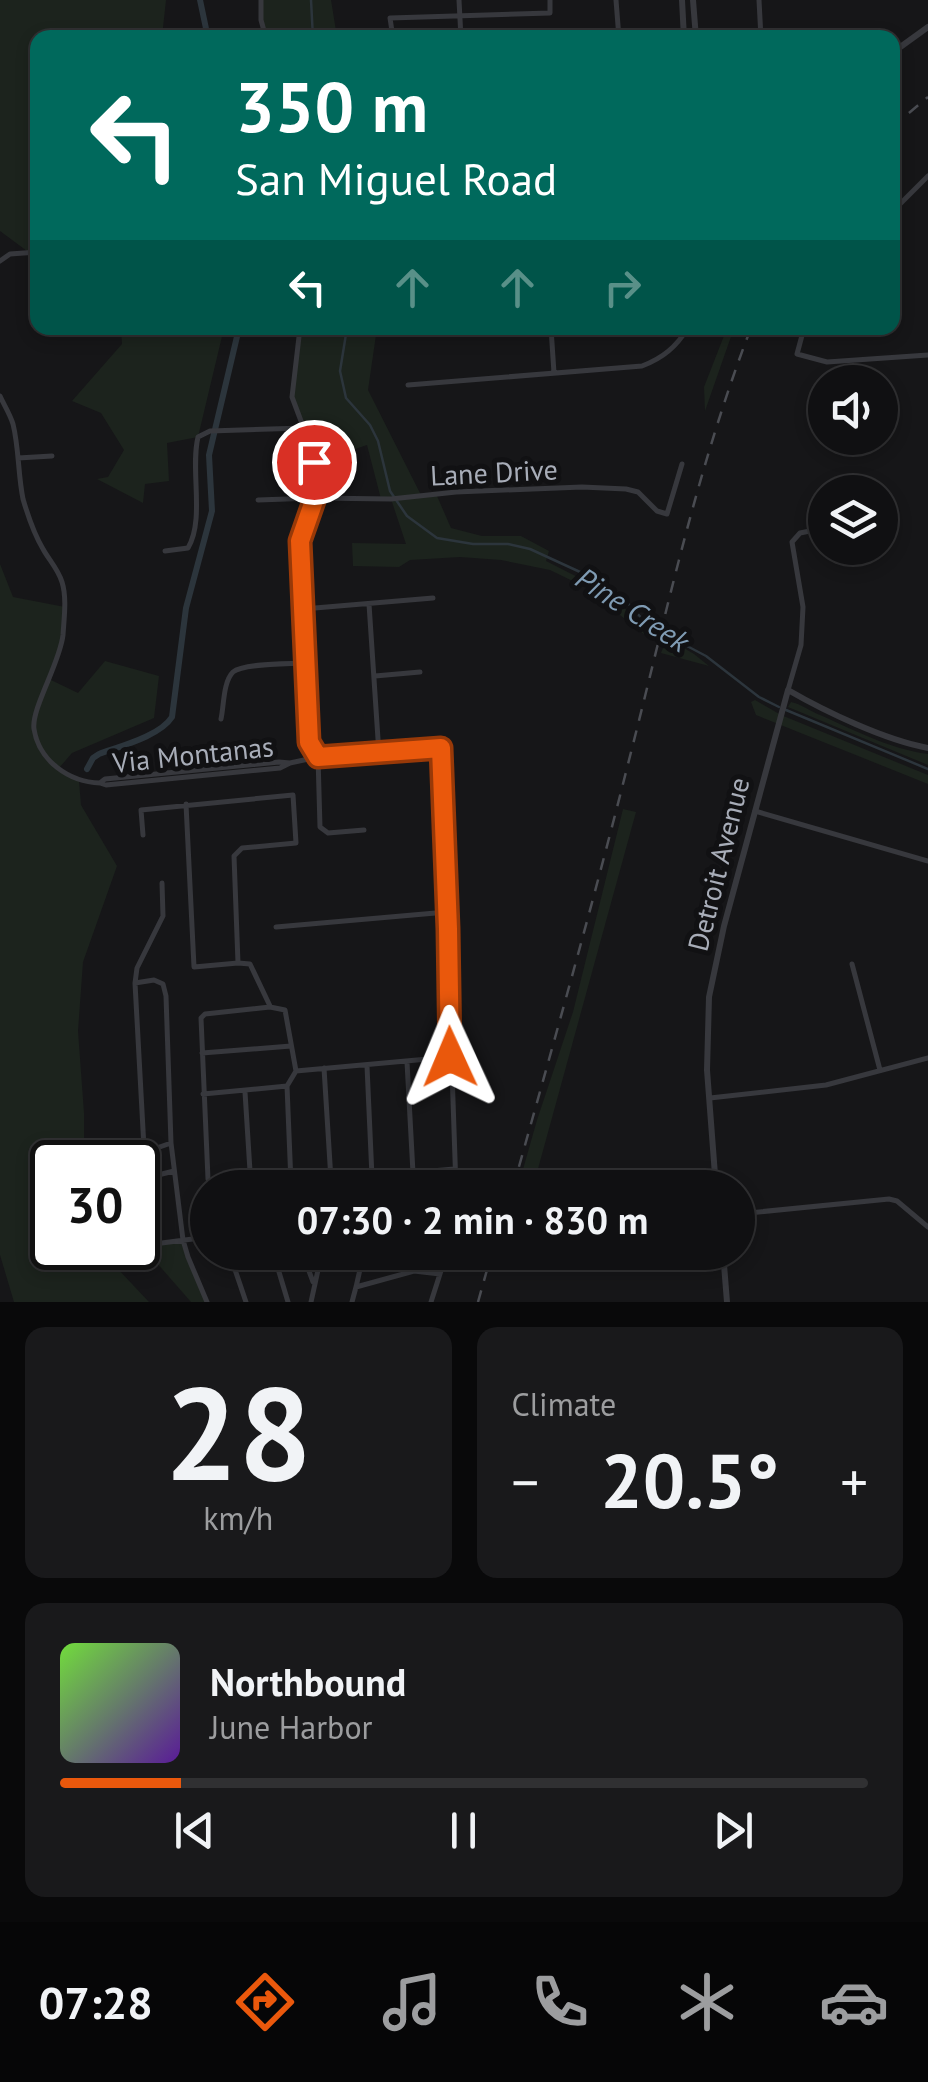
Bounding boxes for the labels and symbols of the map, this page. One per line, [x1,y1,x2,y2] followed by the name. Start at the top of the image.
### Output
[272,420,357,505] pin
[429,450,559,494] street label: Lane Drive
[569,558,698,661] water label: Pine Creek
[110,727,275,781] street label: Via Montanas
[679,773,757,955] street label: Detroit Avenue
[398,1005,502,1109] position arrow
[30,1140,160,1270] speed limit sign: 30

